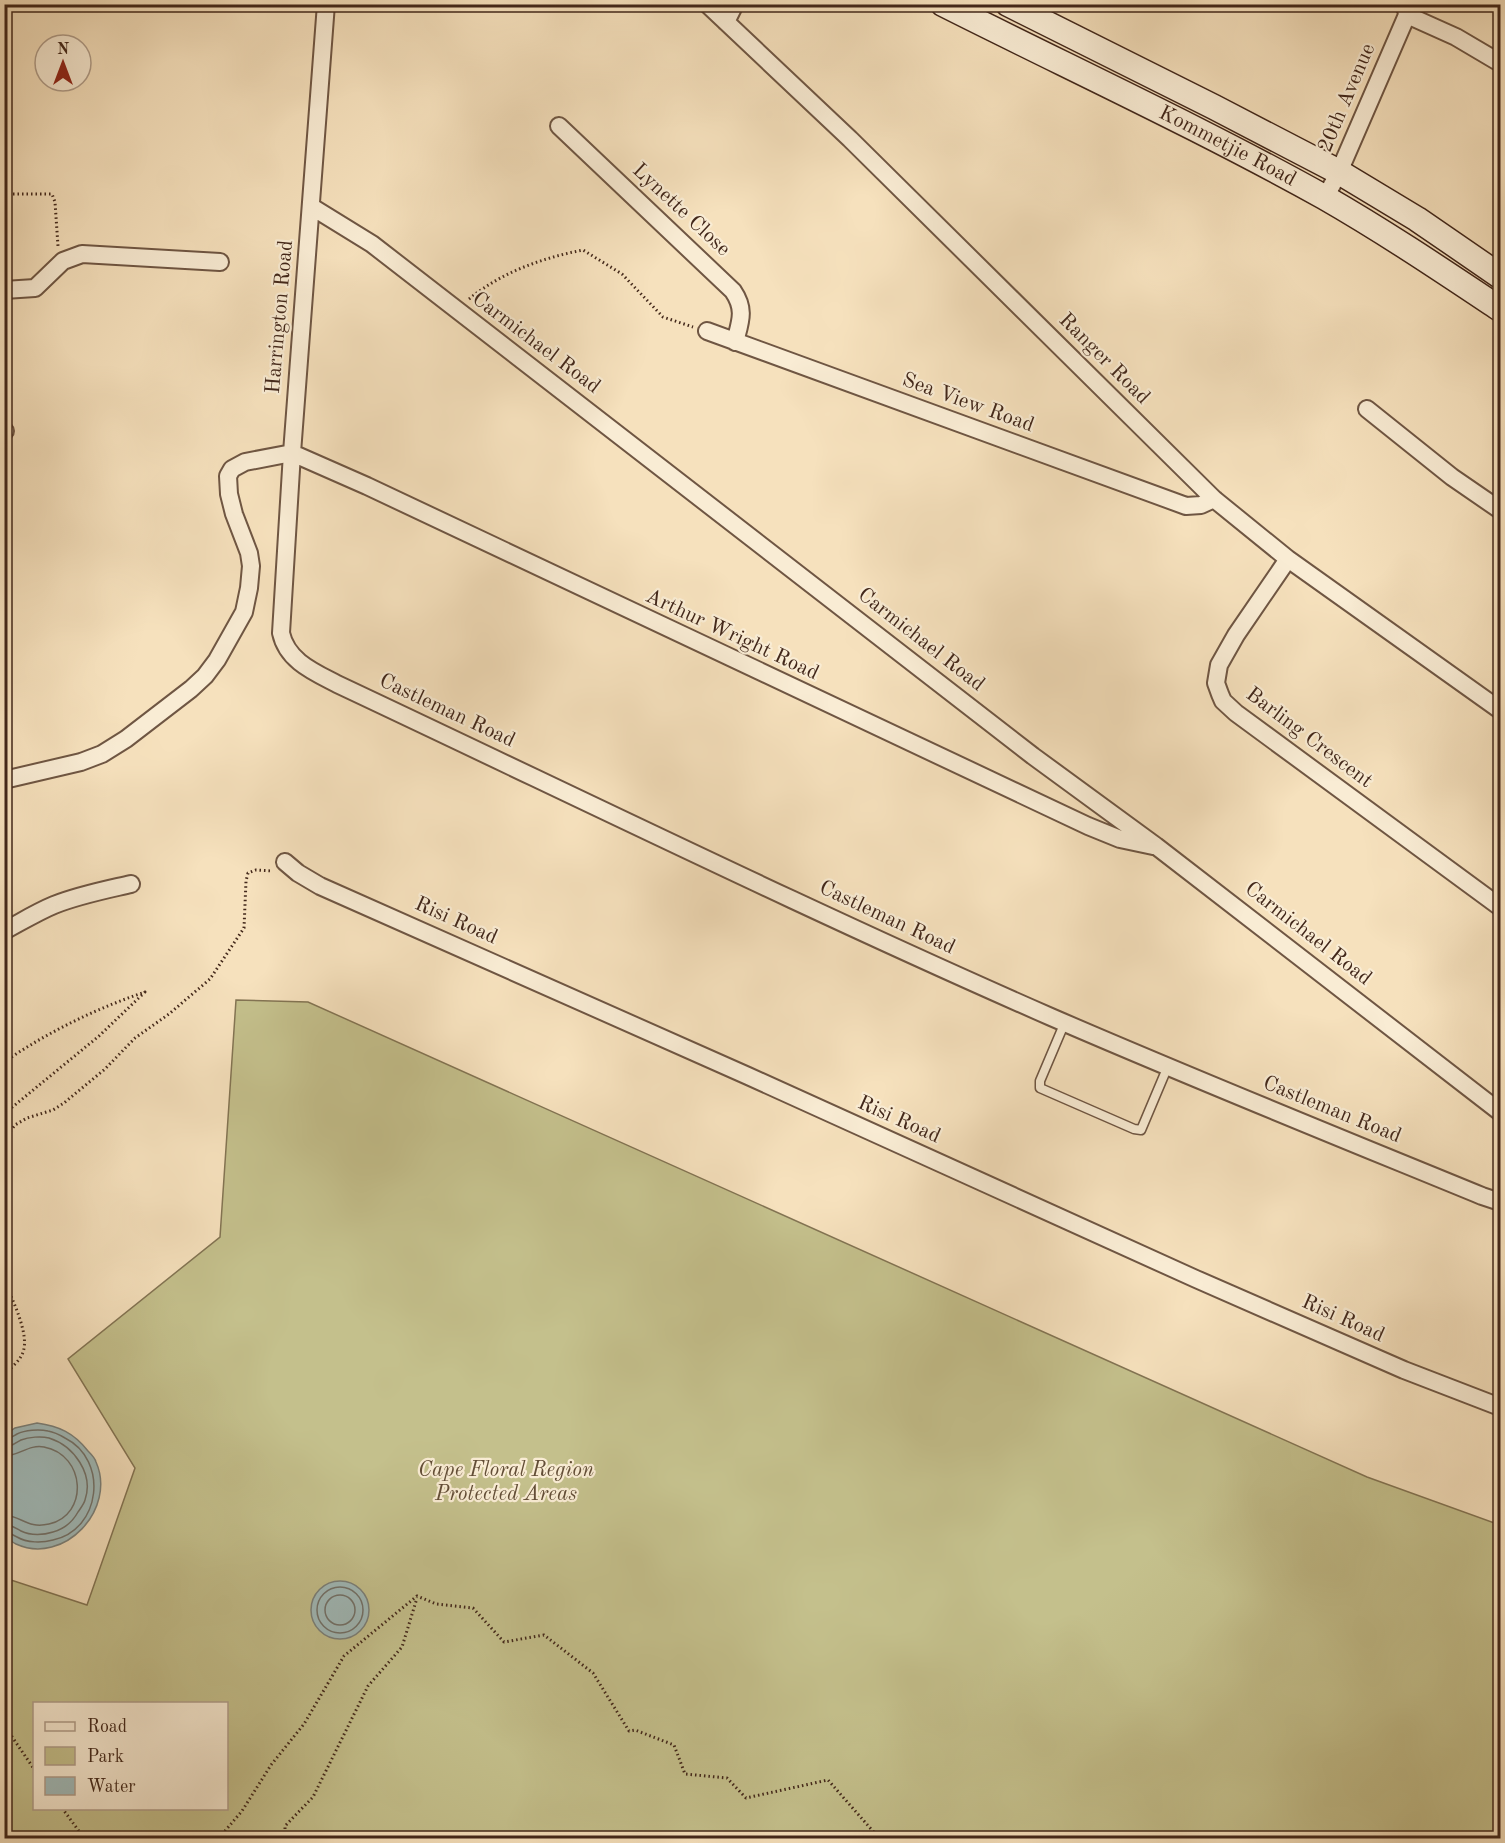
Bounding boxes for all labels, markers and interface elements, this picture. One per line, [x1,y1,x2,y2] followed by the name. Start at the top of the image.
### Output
[33,33,93,93] north arrow
[1315,41,1379,155] street label: 20th Avenue
[57,42,70,58] text: N
[1155,102,1300,190] street label: Kommetjie Road
[628,160,734,260] street label: Lynette Close
[263,239,297,395] street label: Harrington Road
[468,288,604,398] street label: Carmichael Road
[1054,309,1154,409] street label: Ranger Road
[899,369,1037,437] street label: Sea View Road
[854,584,988,696] street label: Carmichael Road
[642,586,822,684] street label: Arthur Wright Road
[376,670,518,752] street label: Castleman Road
[1242,684,1376,792] street label: Barling Crescent
[816,877,958,959] street label: Castleman Road
[1241,878,1375,990] street label: Carmichael Road
[411,893,501,949] street label: Risi Road
[1260,1073,1404,1147] street label: Castleman Road
[854,1092,944,1148] street label: Risi Road
[1298,1291,1388,1347] street label: Risi Road
[418,1460,594,1505] park label: Cape Floral Region Protected Areas
[33,1702,228,1810] legend
[87,1718,127,1736] text: Road
[87,1748,124,1766] text: Park
[87,1778,136,1796] text: Water

